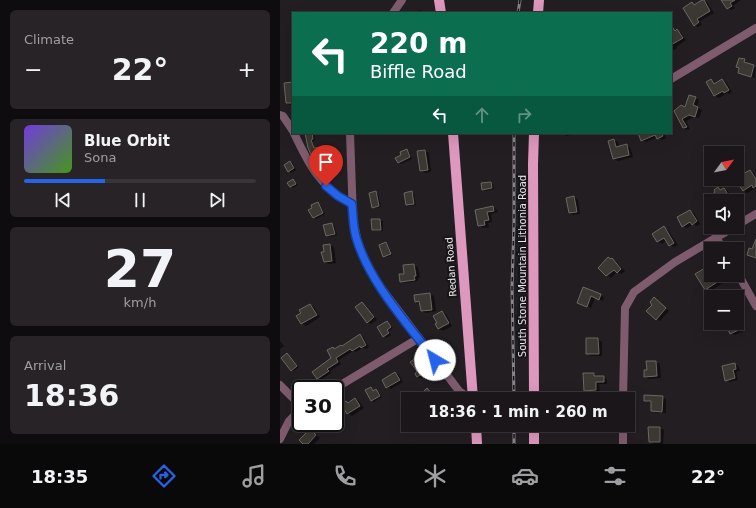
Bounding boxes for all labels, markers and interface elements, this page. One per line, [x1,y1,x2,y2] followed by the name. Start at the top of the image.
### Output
[370,27,467,60] text: 220 m
[304,28,356,80] icon: left
[24,32,74,47] text: Climate
[112,52,168,87] text: 22°
[24,57,42,82] text: −
[238,57,256,82] text: +
[370,61,467,82] text: Biffle Road
[429,104,451,126] icon: left
[471,104,493,126] icon: ahead
[513,104,535,126] icon: right
[84,132,170,150] text: Blue Orbit
[309,145,343,186] pin
[704,146,744,186] north arrow
[704,146,744,330] map controls
[84,150,116,165] text: Sona
[315,151,337,173] icon: arrive
[517,175,528,357] street label: South Stone Mountain Lithonia Road
[52,189,74,211] icon: previous
[129,189,151,211] icon: pause
[206,189,228,211] icon: next
[704,194,744,234] button: sound
[443,237,459,297] street label: Redan Road
[104,239,176,299] text: 27
[704,242,744,282] button: +
[704,290,744,330] button: −
[124,295,156,310] text: km/h
[414,339,456,381] position arrow
[24,358,66,373] text: Arrival
[24,378,120,413] text: 18:36
[292,380,344,432] speed limit sign: 30
[428,403,608,421] text: 18:36 · 1 min · 260 m
[150,462,178,490] icon: directions
[240,462,268,490] icon: music
[331,462,359,490] icon: phone
[421,462,449,490] icon: climate
[511,462,539,490] icon: car
[601,462,629,490] icon: filters
[31,466,88,487] text: 18:35
[691,466,725,487] text: 22°

